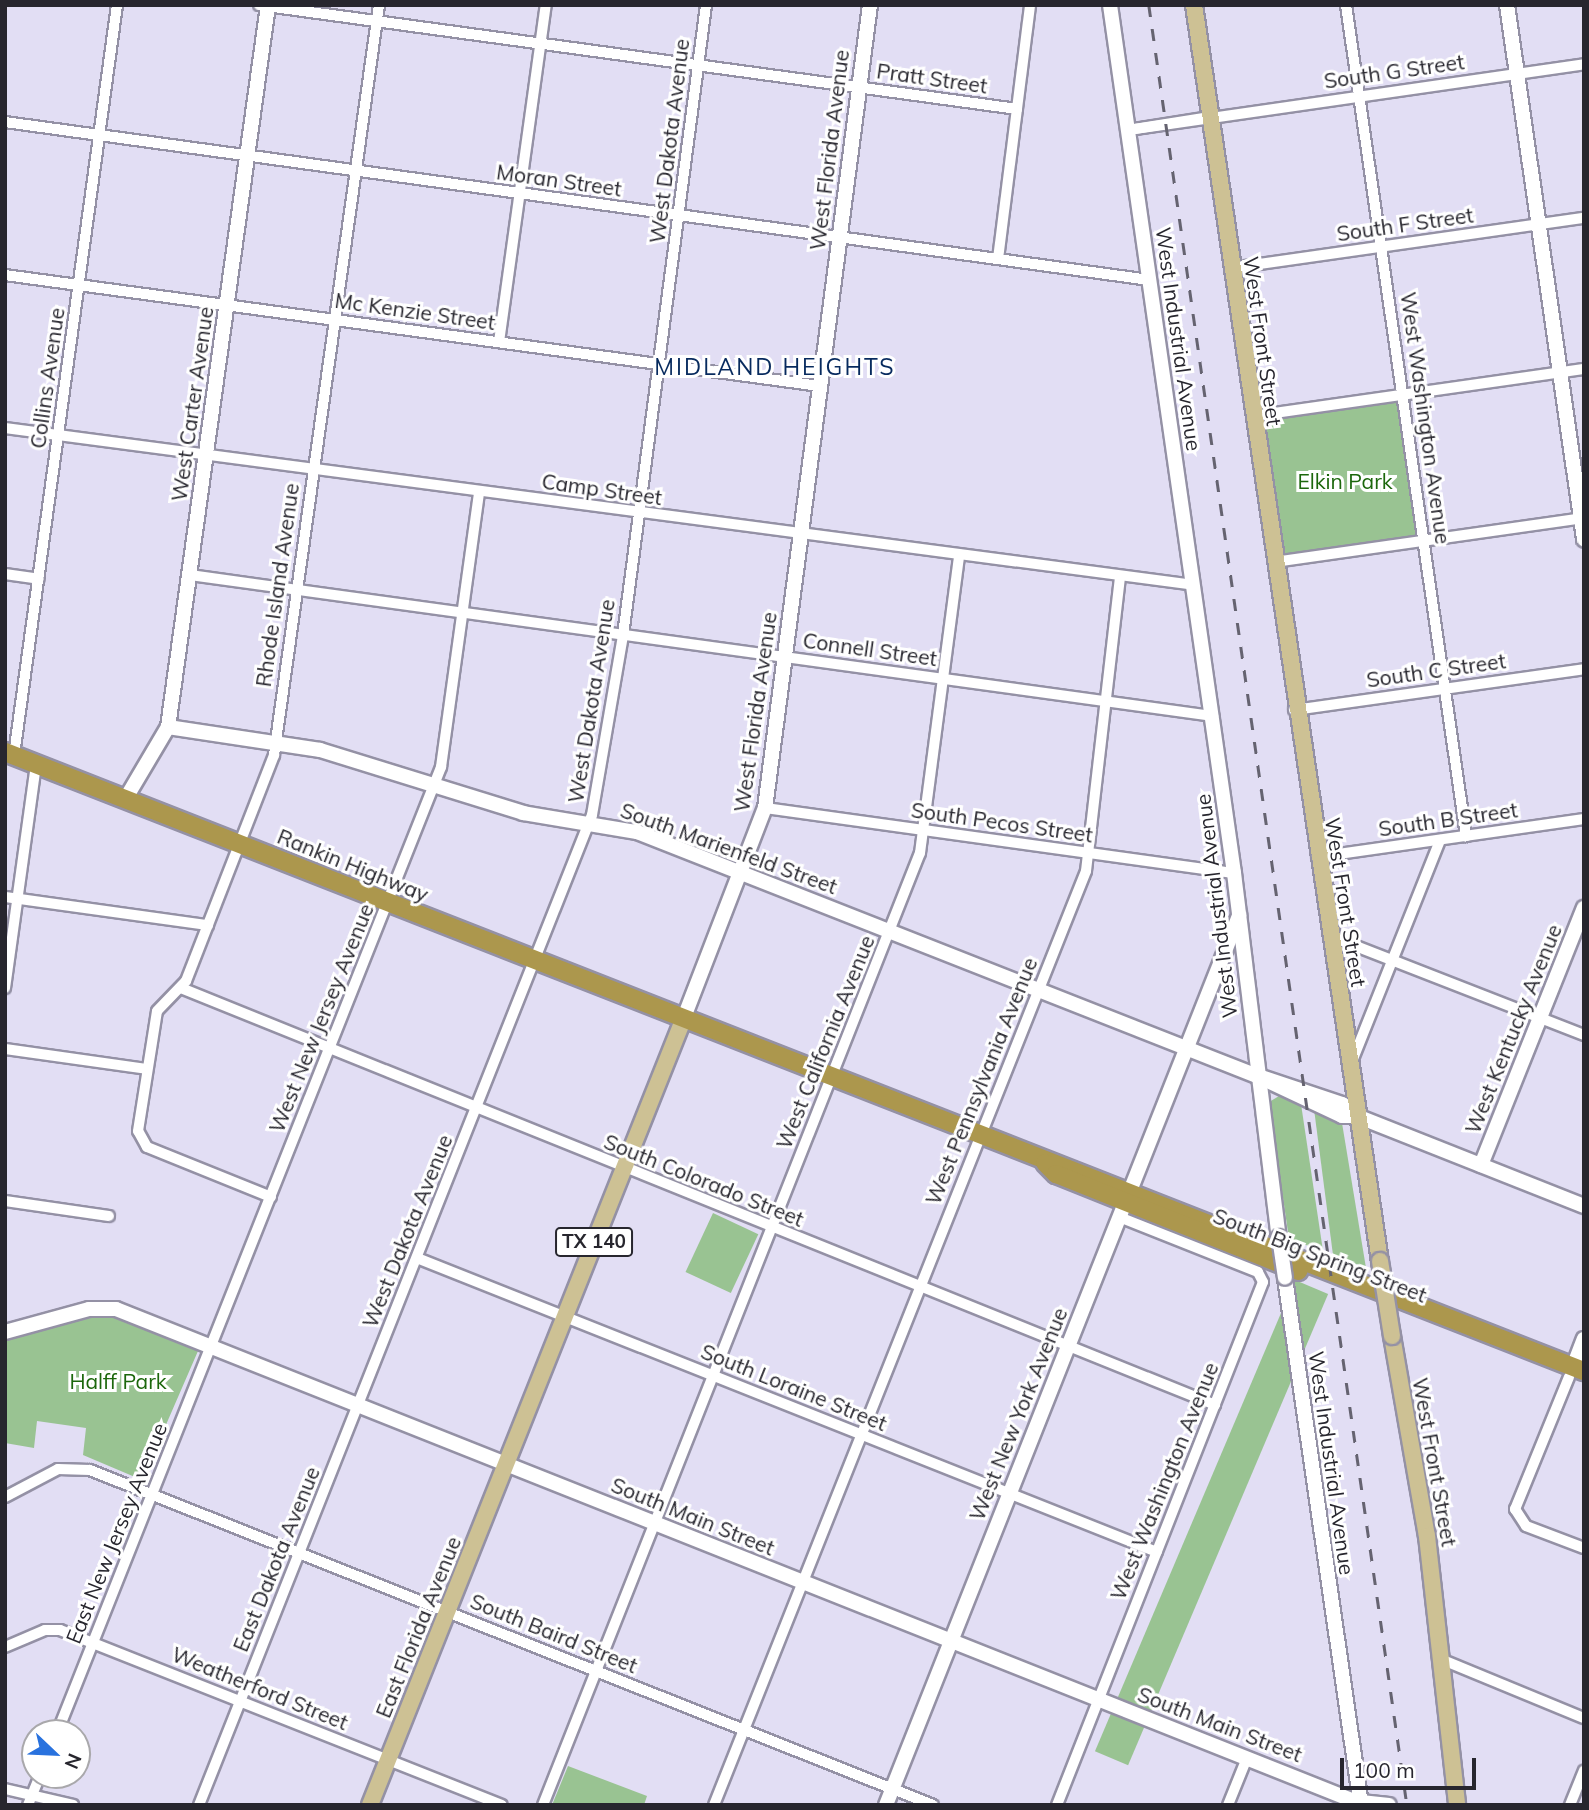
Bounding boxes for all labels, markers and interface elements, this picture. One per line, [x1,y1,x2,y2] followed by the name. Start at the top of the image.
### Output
[644,37,694,245] street label: West Dakota Avenue
[804,48,854,252] street label: West Florida Avenue
[1322,49,1466,93] street label: South G Street
[875,58,989,98] street label: Pratt Street
[495,159,623,201] street label: Moran Street
[1335,202,1475,246] street label: South F Street
[1151,226,1207,452] street label: West Industrial Avenue
[1239,255,1287,427] street label: West Front Street
[333,287,497,335] street label: Mc Kenzie Street
[1396,290,1456,546] street label: West Washington Avenue
[166,305,218,503] street label: West Carter Avenue
[25,306,69,450] street label: Collins Avenue
[656,353,894,381] district label: MIDLAND HEIGHTS
[540,468,664,510] street label: Camp Street
[1297,468,1393,494] park label: Elkin Park
[250,482,304,688] street label: Rhode Island Avenue
[562,597,620,805] street label: West Dakota Avenue
[728,610,782,814] street label: West Florida Avenue
[801,627,939,671] street label: Connell Street
[1365,648,1507,692] street label: South C Street
[1190,792,1242,1020] street label: West Industrial Avenue
[617,797,841,899] street label: South Marienfeld Street
[910,797,1094,847] street label: South Pecos Street
[1377,797,1519,841] street label: South B Street
[1320,816,1372,988] street label: West Front Street
[274,823,432,907] street label: Rankin Highway
[263,900,379,1136] street label: West New Jersey Avenue
[1459,921,1567,1137] street label: West Kentucky Avenue
[771,931,879,1153] street label: West California Avenue
[920,954,1042,1208] street label: West Pennsylvania Avenue
[600,1128,808,1232] street label: South Colorado Street
[357,1131,457,1331] street label: West Dakota Avenue
[1210,1203,1430,1307] street label: South Big Spring Street
[554,1226,634,1258] road number: TX 140
[964,1304,1072,1524] street label: West New York Avenue
[697,1338,891,1436] street label: South Loraine Street
[1304,1350,1360,1576] street label: West Industrial Avenue
[1105,1358,1223,1604] street label: West Washington Avenue
[69,1368,167,1394] park label: Halff Park
[1408,1376,1462,1548] street label: West Front Street
[60,1419,172,1647] street label: East New Jersey Avenue
[227,1463,325,1655] street label: East Dakota Avenue
[608,1472,778,1560] street label: South Main Street
[370,1533,466,1721] street label: East Florida Avenue
[467,1588,641,1678] street label: South Baird Street
[168,1641,352,1735] street label: Weatherford Street
[1134,1681,1306,1767] street label: South Main Street
[21,1719,91,1789] north arrow
[1344,1744,1480,1788] scale bar
[60,1750,87,1773] text: N
[1353,1757,1415,1783] text: 100 m

